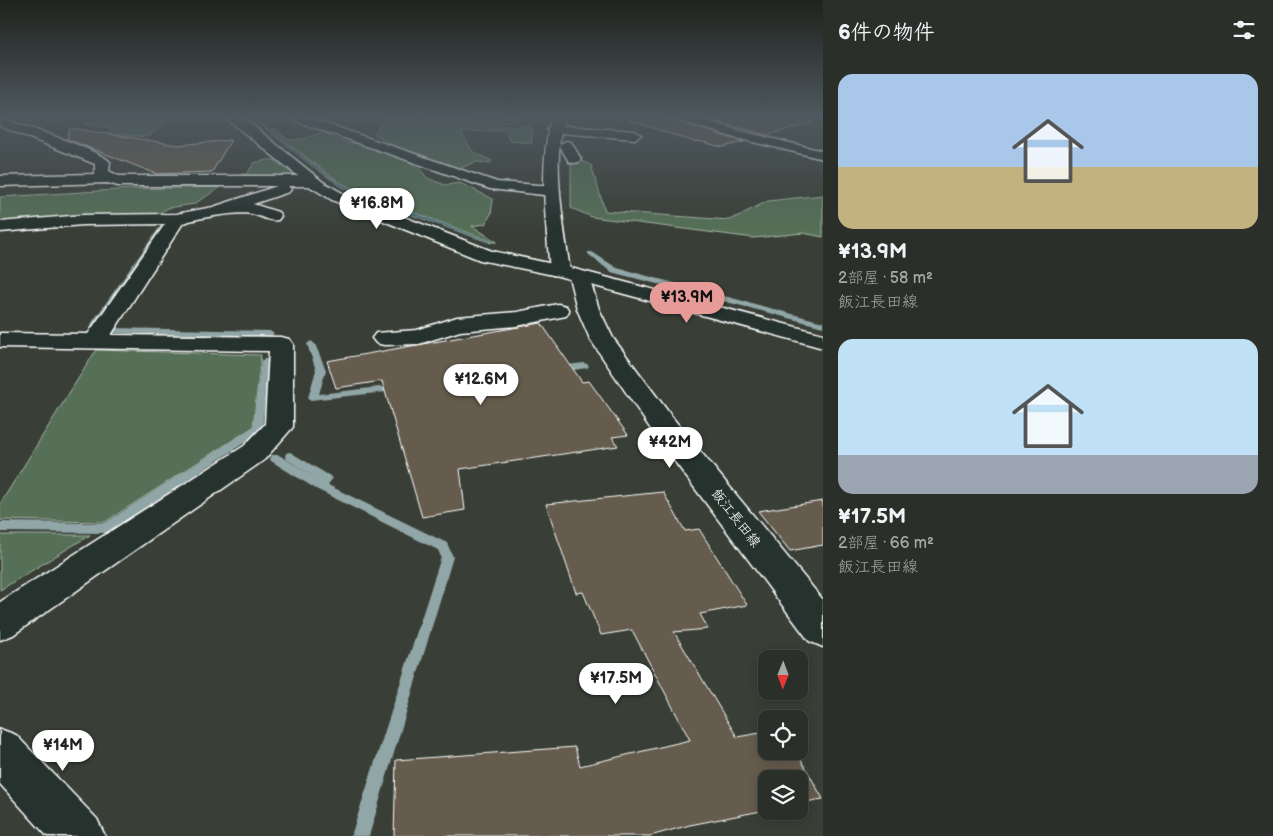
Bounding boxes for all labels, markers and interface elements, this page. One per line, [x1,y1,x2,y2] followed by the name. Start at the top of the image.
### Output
[1230,16,1258,44] icon: filters
[838,20,935,45] text: 6件の物件
[1003,106,1093,196] icon: home
[336,188,418,230] pin: ¥16.8M
[350,194,404,213] text: ¥16.8M
[838,239,907,264] text: ¥13.9M
[838,269,933,288] text: 2部屋 · 58 m²
[646,282,728,324] pin: ¥13.9M
[661,288,713,307] text: ¥13.9M
[838,293,918,312] text: 飯江長田線
[440,364,522,406] pin: ¥12.6M
[454,370,508,389] text: ¥12.6M
[1003,371,1093,461] icon: home
[640,426,700,469] pin: ¥42M
[649,433,691,452] text: ¥42M
[708,485,764,551] street label: 飯江長田線
[838,504,906,529] text: ¥17.5M
[838,534,934,553] text: 2部屋 · 66 m²
[838,558,918,577] text: 飯江長田線
[758,650,808,700] north arrow
[758,650,808,820] map controls
[575,662,657,705] pin: ¥17.5M
[590,669,642,688] text: ¥17.5M
[758,710,808,760] button: locate
[33,730,93,772] pin: ¥14M
[43,736,83,755] text: ¥14M
[758,770,808,820] button: layers

